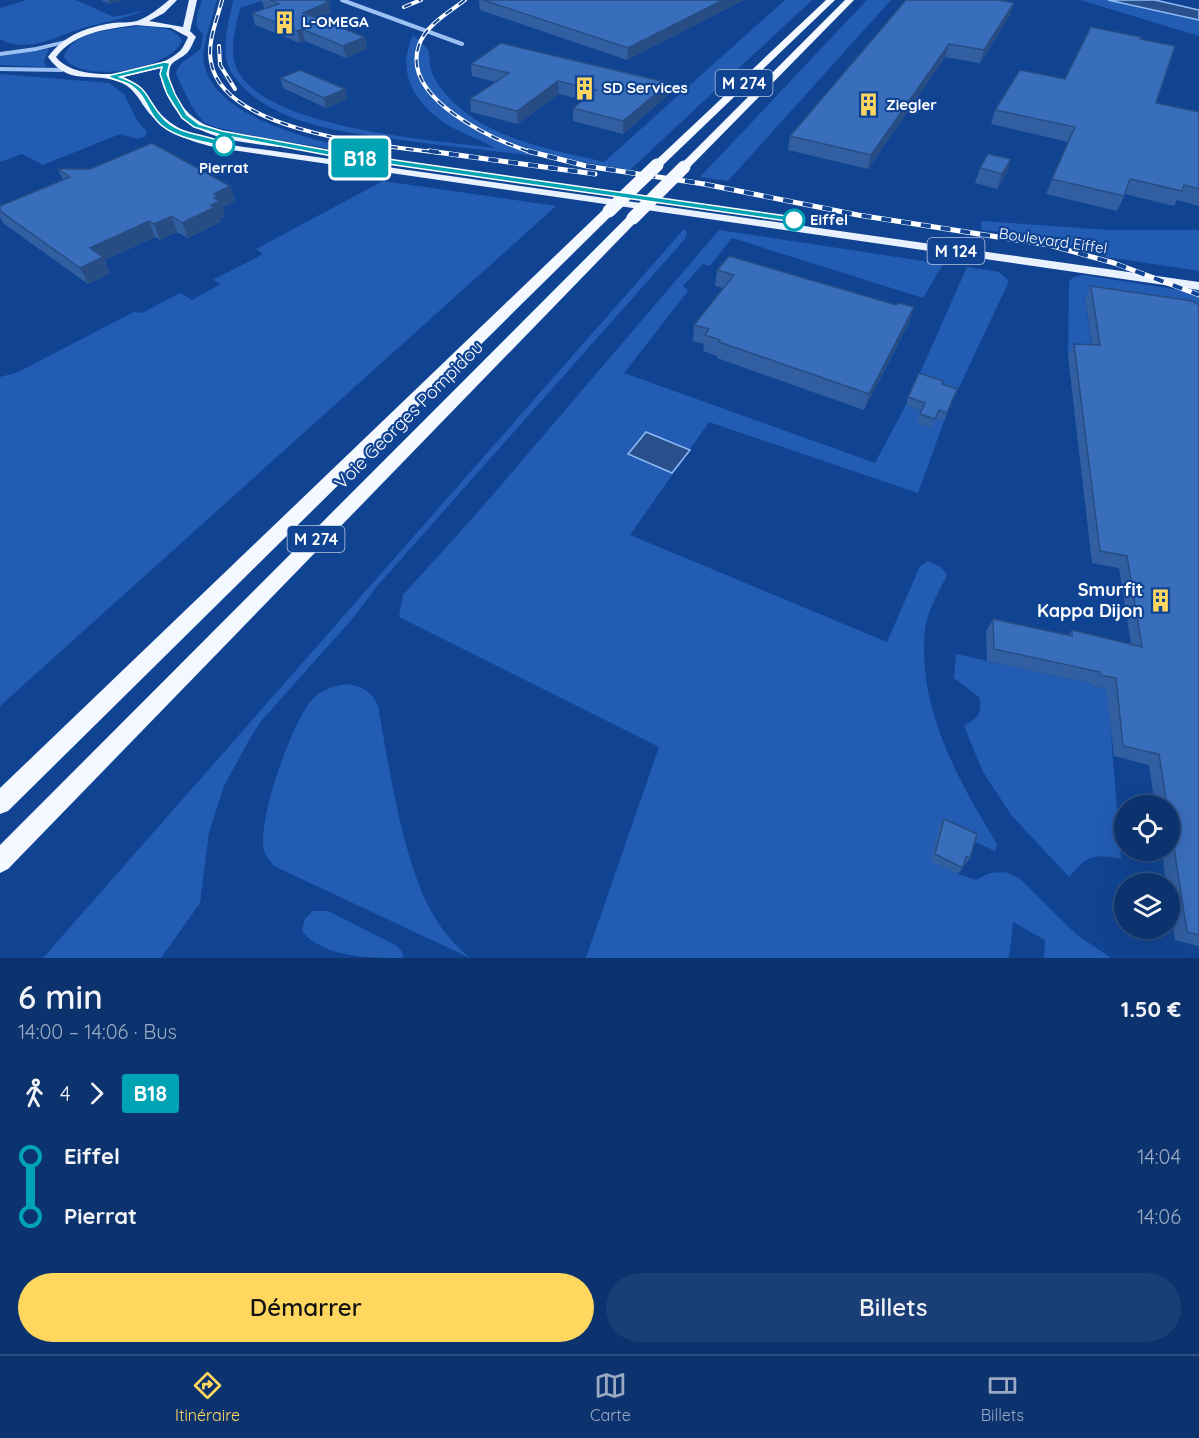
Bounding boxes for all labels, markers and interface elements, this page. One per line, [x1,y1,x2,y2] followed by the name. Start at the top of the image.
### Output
[271,9,297,35] building icon: L-OMEGA
[302,12,369,31] place label: L-OMEGA
[716,70,772,96] road number: M 274
[572,75,598,101] building icon: SD Services
[603,78,688,97] place label: SD Services
[855,92,881,118] building icon: Ziegler
[886,95,937,114] place label: Ziegler
[213,134,235,156] marker: Pierrat
[326,138,394,178] line badge: B18
[343,145,377,171] text: B18
[199,158,249,177] place label: Pierrat
[783,209,805,231] marker: Eiffel
[810,210,848,229] place label: Eiffel
[998,224,1108,258] street label: Boulevard Eiffel
[928,238,984,264] road number: M 124
[330,336,488,494] street label: Voie Georges Pompidou
[288,526,344,552] road number: M 274
[1037,578,1143,622] place label: Smurfit Kappa Dijon
[1148,587,1174,613] building icon: Smurfit Kappa Dijon
[1114,795,1180,939] map controls
[1114,795,1180,861] button: locate
[1114,873,1180,939] button: layers
[18,976,103,1017] text: 6 min
[1121,995,1181,1023] text: 1.50 €
[18,1019,177,1044] text: 14:00 – 14:06 · Bus
[18,1077,51,1110] icon: walk
[80,1077,113,1110] icon: forward
[134,1080,167,1106] text: B18
[60,1081,71,1106] text: 4
[64,1142,120,1170] text: Eiffel
[1137,1144,1181,1169] text: 14:04
[64,1202,137,1230] text: Pierrat
[1137,1204,1181,1229] text: 14:06
[18,1273,594,1342] button: Démarrer
[606,1273,1181,1342] button: Billets
[175,1369,240,1425] tab: Itinéraire
[590,1369,631,1425] tab: Carte
[981,1369,1024,1425] tab: Billets

